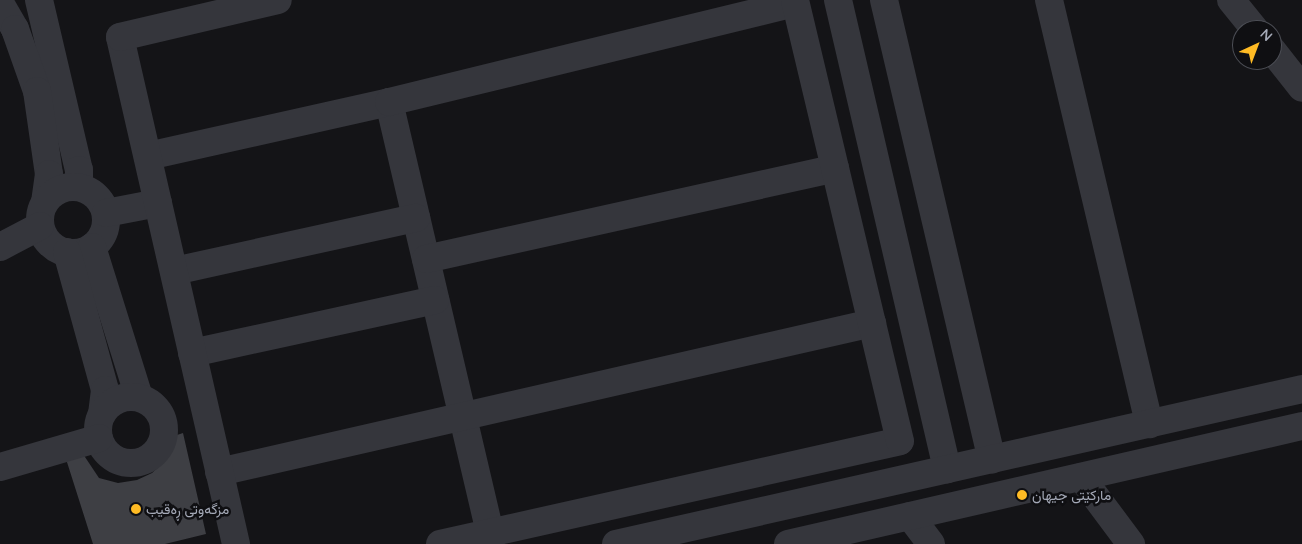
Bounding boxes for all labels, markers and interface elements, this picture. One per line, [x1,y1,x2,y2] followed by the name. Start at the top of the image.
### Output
[1232,20,1282,70] north arrow
[1257,25,1276,45] text: N
[1032,487,1111,503] place label: مارکێتی جیهان
[1016,489,1028,501] marker: مارکێتی جیهان
[146,501,229,517] place label: مزگەوتی ڕەقیب
[130,503,142,515] marker: مزگەوتی ڕەقیب

